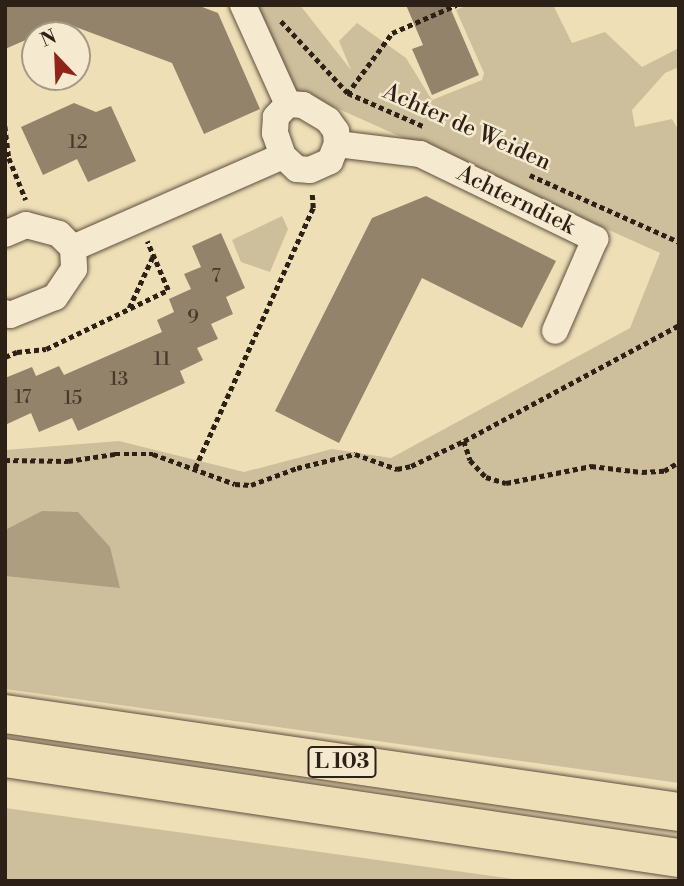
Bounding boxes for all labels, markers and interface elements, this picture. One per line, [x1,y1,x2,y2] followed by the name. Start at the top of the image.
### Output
[21,21,91,91] north arrow
[37,25,60,52] text: N
[379,78,555,176] street label: Achter de Weiden
[68,132,88,154] house number: 12
[452,160,580,240] street label: Achterndiek
[211,266,221,288] house number: 7
[187,307,199,329] house number: 9
[154,349,170,371] house number: 11
[110,369,128,391] house number: 13
[15,387,31,409] house number: 17
[64,388,82,410] house number: 15
[307,744,377,780] road number: L 103

